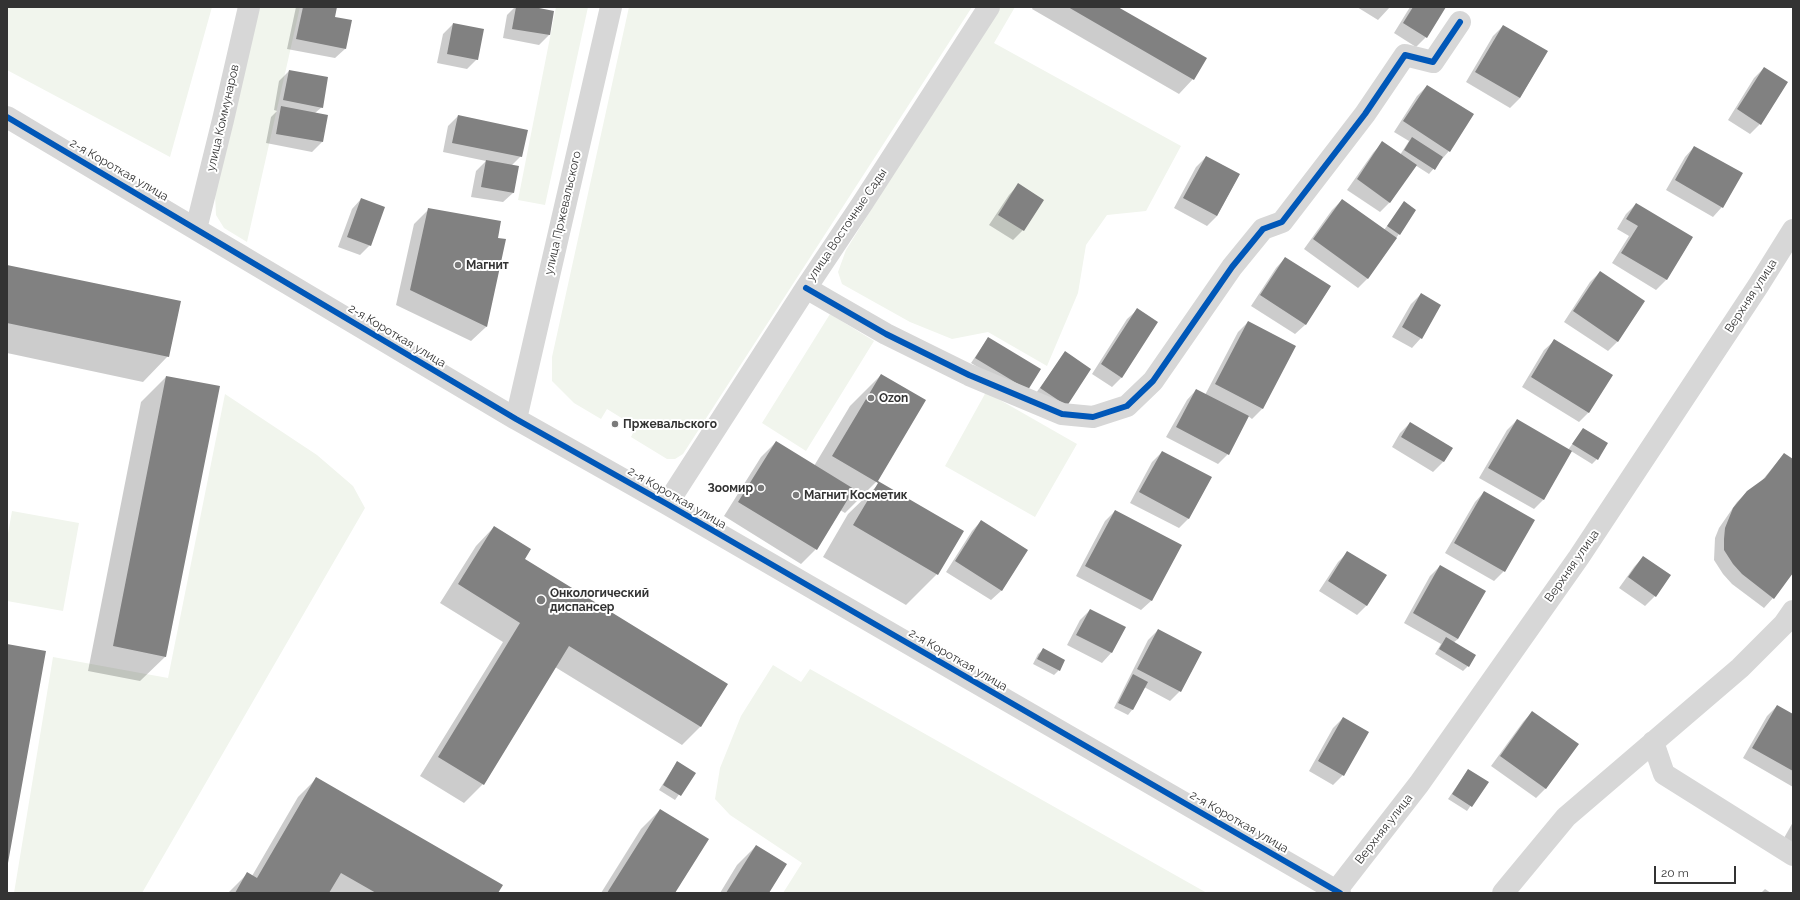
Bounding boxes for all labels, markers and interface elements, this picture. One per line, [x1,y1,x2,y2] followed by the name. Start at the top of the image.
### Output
[204,63,242,173] street label: улица Коммунаров
[67,136,171,204] street label: 2-я Короткая улица
[542,150,584,276] street label: улица Пржевальского
[804,166,890,284] street label: улица Восточные Сады
[1722,256,1780,336] street label: Верхняя улица
[466,258,509,272] place label: Магнит
[453,260,463,270] marker: Магнит
[346,301,448,371] street label: 2-я Короткая улица
[879,391,908,405] place label: Ozon
[866,393,876,403] marker: Ozon
[623,417,717,431] place label: Пржевальского
[610,419,620,429] marker: Пржевальского
[625,464,729,532] street label: 2-я Короткая улица
[707,481,753,495] place label: Зоомир
[756,483,766,493] marker: Зоомир
[804,488,908,502] place label: Магнит Косметик
[791,490,801,500] marker: Магнит Косметик
[1542,527,1602,605] street label: Верхняя улица
[550,586,649,614] place label: Онкологический диспансер
[535,594,547,606] marker: Онкологический диспансер
[906,626,1010,694] street label: 2-я Короткая улица
[1187,788,1291,856] street label: 2-я Короткая улица
[1352,791,1416,867] street label: Верхняя улица
[1656,858,1738,884] scale bar
[1661,866,1689,880] text: 20 m

